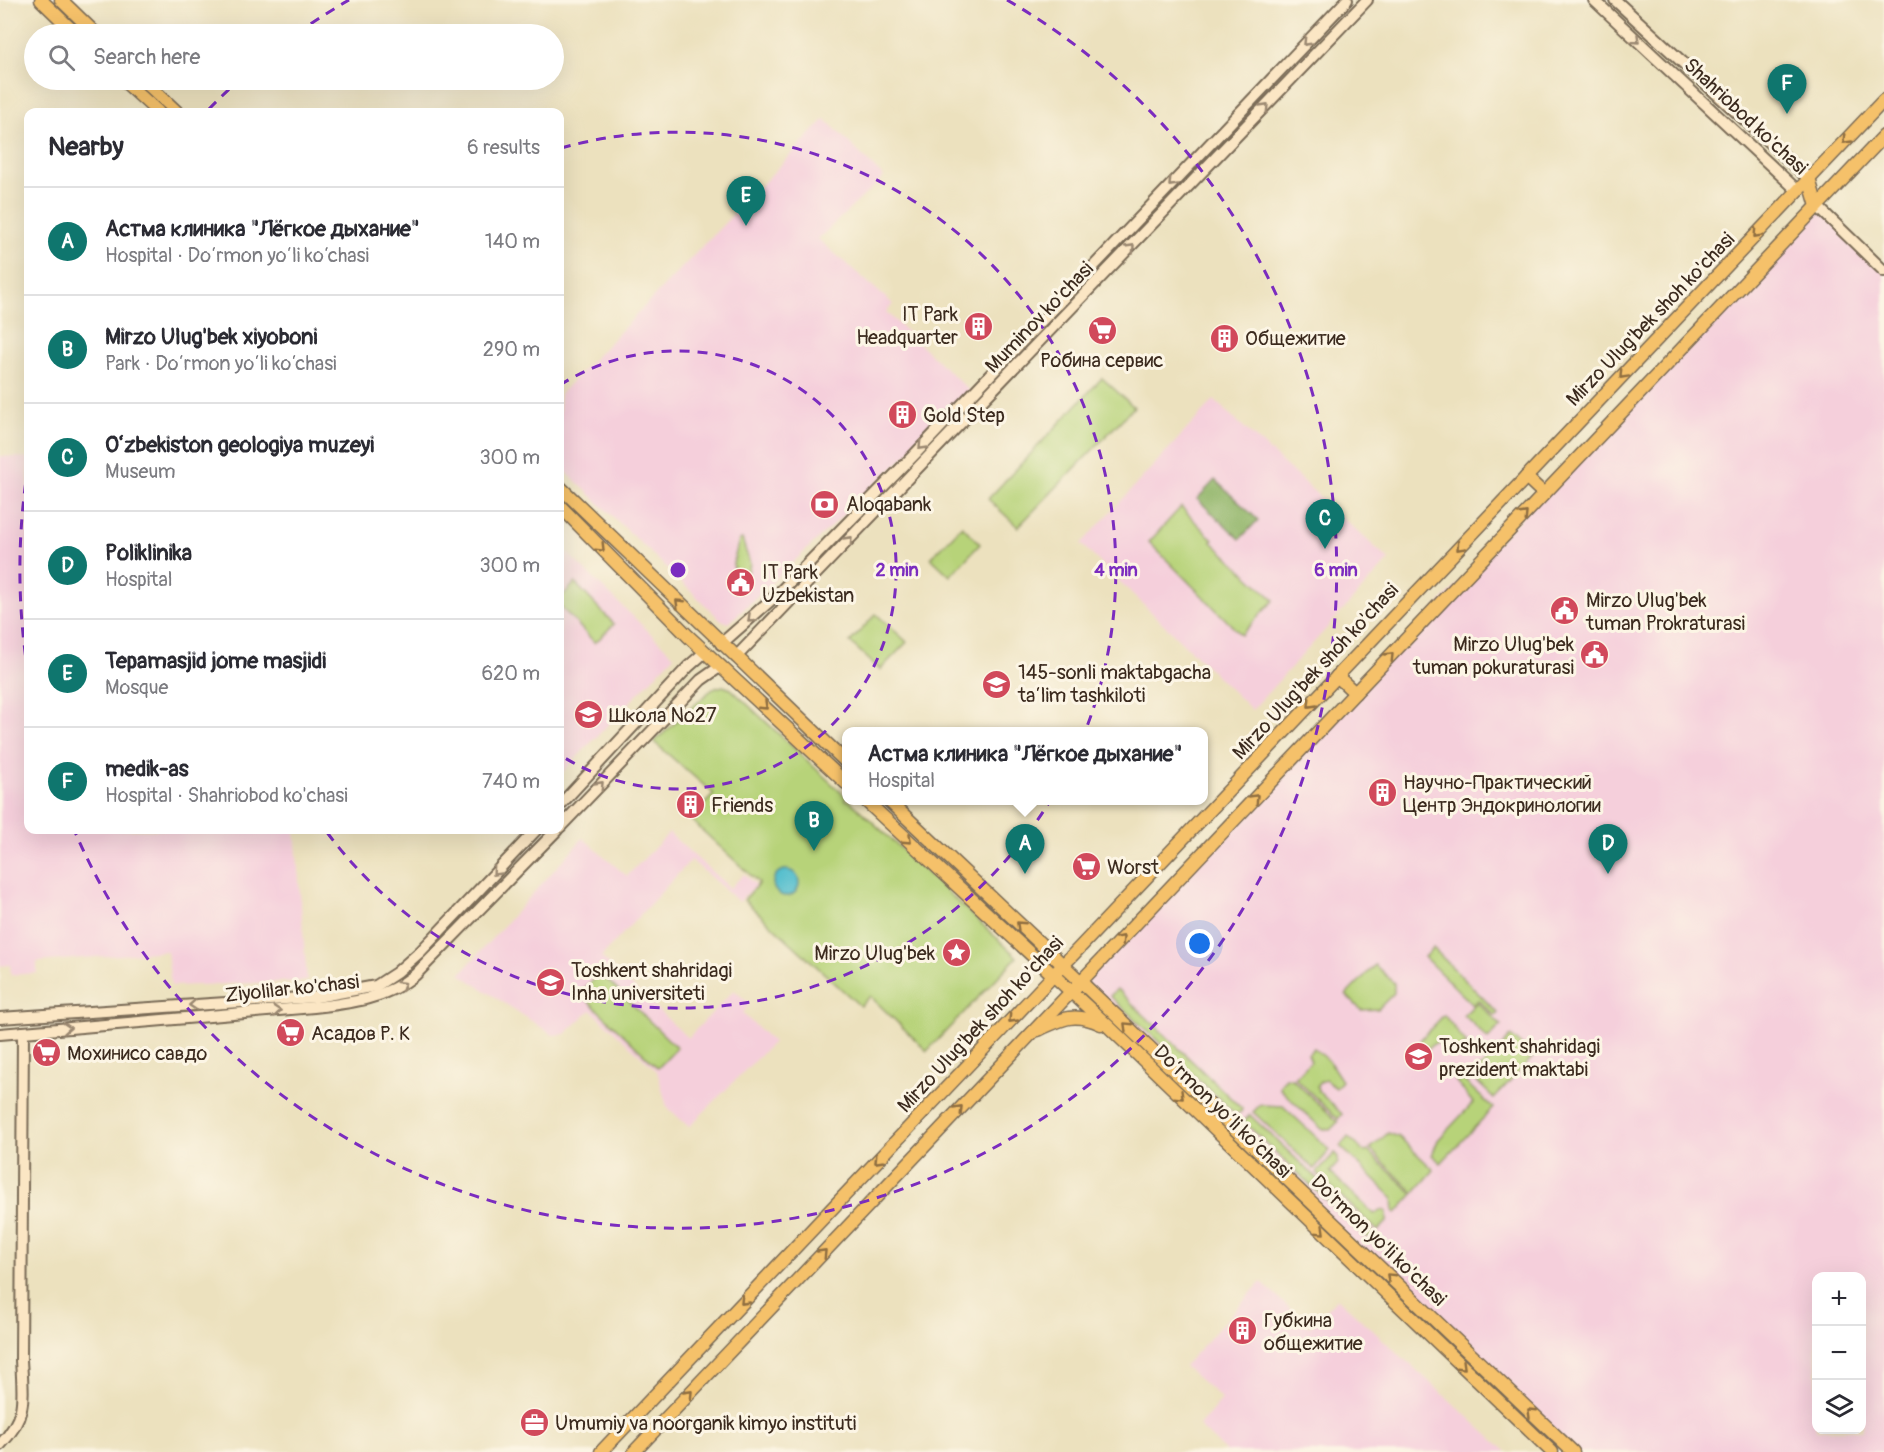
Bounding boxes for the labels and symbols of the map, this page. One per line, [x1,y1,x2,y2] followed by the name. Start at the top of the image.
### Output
[1630,33,1640,44] one-way arrow
[1303,35,1314,46] one-way arrow
[1679,53,1813,180] street label: Shahriobod ko'chasi
[1768,64,1806,114] pin: F
[1258,104,1269,115] one-way arrow
[1843,132,1854,143] one-way arrow
[726,176,766,226] pin: E
[1168,177,1179,187] one-way arrow
[1561,227,1740,412] street label: Mirzo Ulug'bek shoh ko'chasi
[1753,227,1764,237] one-way arrow
[1123,245,1134,256] one-way arrow
[980,256,1099,378] street label: Muminov ko'chasi
[856,302,959,350] place label: IT Park Headquarter
[963,310,995,342] building icon: IT Park Headquarter
[1086,314,1118,346] supermarket icon: Робина сервис
[1208,322,1240,354] building icon: Общежитие
[1245,326,1346,351] place label: Общежитие
[1040,348,1164,373] place label: Робина сервис
[1619,368,1630,379] one-way arrow
[886,399,918,431] building icon: Gold Step
[923,403,1005,428] place label: Gold Step
[918,439,929,450] one-way arrow
[809,488,841,520] bank icon: Aloqabank
[846,492,932,517] place label: Aloqabank
[1306,500,1344,549] pin: C
[1517,511,1528,522] one-way arrow
[842,536,853,547] one-way arrow
[593,540,604,551] one-way arrow
[1456,540,1467,551] one-way arrow
[875,559,919,582] text: 2 min
[1094,559,1138,582] text: 4 min
[1314,559,1358,582] text: 6 min
[668,560,688,580] centre of rings
[762,560,854,608] place label: IT Park Uzbekistan
[725,567,757,599] public building icon: IT Park Uzbekistan
[1227,578,1404,765] street label: Mirzo Ulug'bek shoh ko'chasi
[1585,588,1745,636] place label: Mirzo Ulug'bek tuman Prokraturasi
[1549,595,1581,627] public building icon: Mirzo Ulug'bek tuman Prokraturasi
[676,600,687,611] one-way arrow
[748,611,759,622] one-way arrow
[1412,632,1575,680] place label: Mirzo Ulug'bek tuman pokuraturasi
[1579,639,1611,671] public building icon: Mirzo Ulug'bek tuman pokuraturasi
[1382,653,1393,664] one-way arrow
[1017,660,1211,708] place label: 145-sonli maktabgacha ta‘lim tashkiloti
[981,668,1013,700] school or university icon: 145-sonli maktabgacha ta‘lim tashkiloti
[1307,697,1318,707] one-way arrow
[572,699,604,731] school or university icon: Школа №27
[757,699,768,710] one-way arrow
[609,703,717,728] place label: Школа №27
[1403,770,1601,818] place label: Научно-Практический Центр Эндокринологии
[1366,777,1398,809] building icon: Научно-Практический Центр Эндокринологии
[593,781,604,791] one-way arrow
[674,789,706,821] building icon: Friends
[711,793,773,818] place label: Friends
[1248,794,1259,804] one-way arrow
[794,802,834,851] pin: B
[1006,824,1044,874] pin: A
[1588,824,1628,874] pin: D
[900,833,911,844] one-way arrow
[1070,851,1102,883] supermarket icon: Worst
[1107,855,1160,880] place label: Worst
[492,865,503,876] one-way arrow
[1017,921,1027,932] one-way arrow
[1185,929,1214,958] your location
[892,931,1069,1118] street label: Mirzo Ulug'bek shoh ko'chasi
[1114,936,1125,946] one-way arrow
[940,937,972,969] place icon: Mirzo Ulug'bek
[814,941,936,966] place label: Mirzo Ulug'bek
[571,958,732,1006] place label: Toshkent shahridagi Inha universiteti
[534,966,566,998] school or university icon: Toshkent shahridagi Inha universiteti
[224,969,360,1008] street label: Ziyolilar ko'chasi
[395,981,406,992] one-way arrow
[189,998,198,1011] one-way arrow
[273,1005,282,1018] one-way arrow
[1009,1011,1020,1022] one-way arrow
[274,1017,306,1049] supermarket icon: Асадов Р. К
[311,1021,411,1046] place label: Асадов Р. К
[63,1022,72,1035] one-way arrow
[1124,1022,1134,1033] one-way arrow
[1439,1034,1600,1082] place label: Toshkent shahridagi prezident maktabi
[30,1037,62,1069] supermarket icon: Мохинисо савдо
[1149,1039,1297,1183] street label: Do‘rmon yo‘li ko‘chasi
[67,1041,207,1066] place label: Мохинисо савдо
[1402,1041,1434,1073] school or university icon: Toshkent shahridagi prezident maktabi
[1173,1089,1184,1100] one-way arrow
[952,1106,963,1116] one-way arrow
[874,1153,885,1164] one-way arrow
[1306,1169,1452,1311] street label: Do'rmon yo'li ko'chasi
[1314,1224,1324,1235] one-way arrow
[816,1249,827,1260] one-way arrow
[1386,1273,1396,1284] one-way arrow
[740,1295,751,1305] one-way arrow
[1264,1308,1363,1356] place label: Губкина общежитие
[1227,1315,1259,1347] building icon: Губкина общежитие
[1455,1359,1465,1370] one-way arrow
[681,1391,692,1402] one-way arrow
[518,1407,550,1439] office icon: Umumiy va noorganik kimyo instituti
[1527,1408,1538,1419] one-way arrow
[555,1411,856,1436] place label: Umumiy va noorganik kimyo instituti

